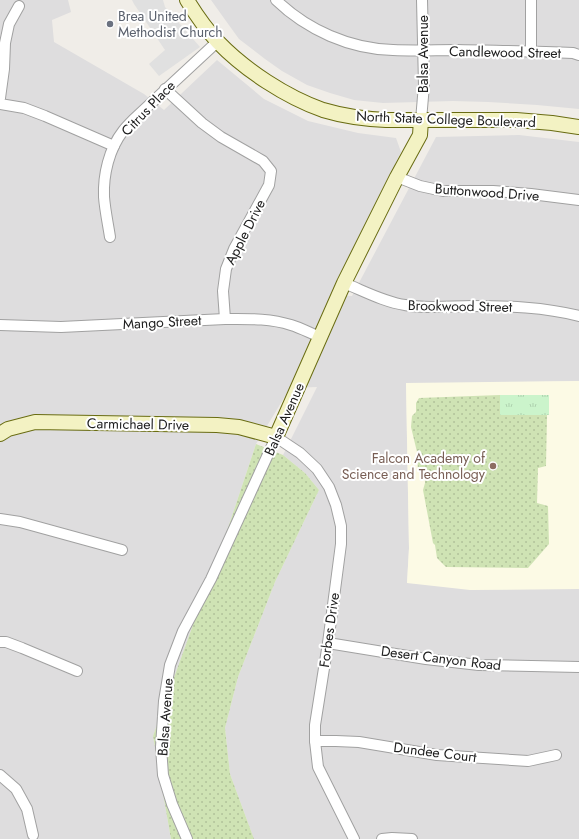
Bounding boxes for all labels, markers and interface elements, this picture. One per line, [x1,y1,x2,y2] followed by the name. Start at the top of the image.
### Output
[118,6,223,42] place label: Brea United Methodist Church
[413,15,433,93] street label: Balsa Avenue
[105,19,115,29] marker: Brea United Methodist Church
[449,41,562,63] street label: Candlewood Street
[116,76,180,140] street label: Citrus Place
[356,106,536,132] street label: North State College Boulevard
[434,178,540,206] street label: Buttonwood Drive
[220,196,270,268] street label: Apple Drive
[408,295,513,317] street label: Brookwood Street
[122,310,202,334] street label: Mango Street
[259,379,309,459] street label: Balsa Avenue
[87,413,189,435] street label: Carmichael Drive
[342,448,486,484] place label: Falcon Academy of Science and Technology
[488,461,498,471] marker: Falcon Academy of Science and Technology
[314,591,344,669] street label: Forbes Drive
[380,641,502,675] street label: Desert Canyon Road
[152,677,178,757] street label: Balsa Avenue
[392,737,478,767] street label: Dundee Court

